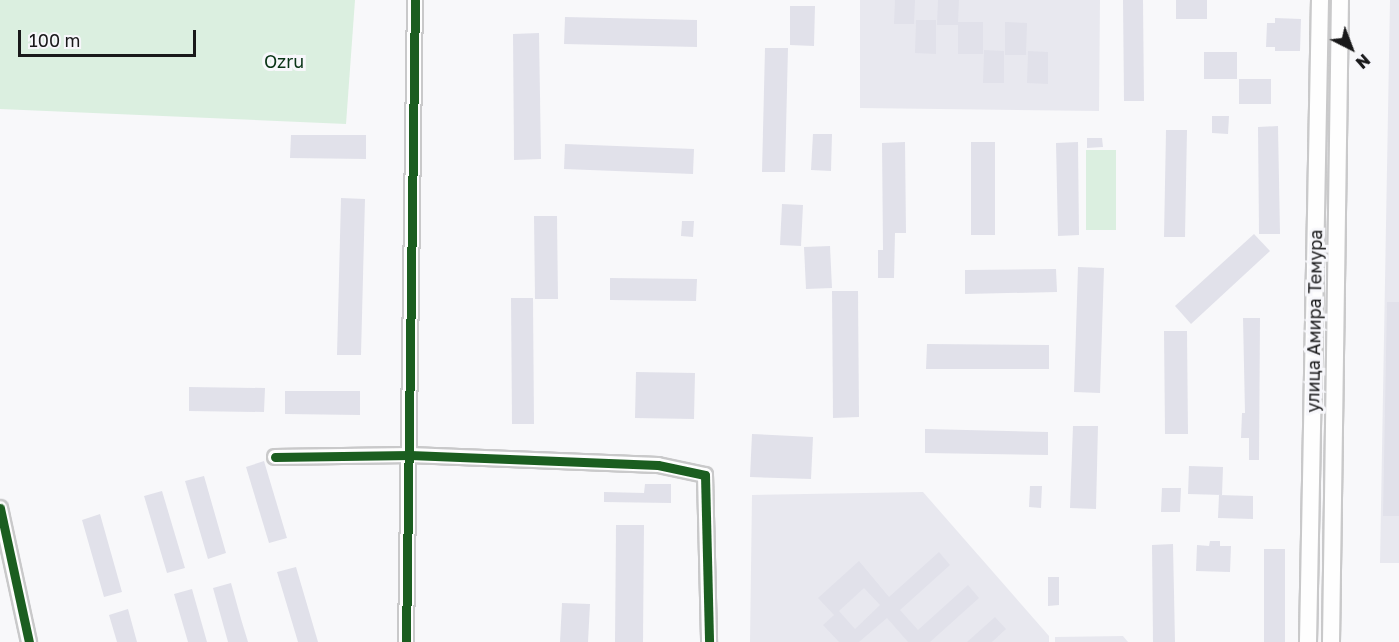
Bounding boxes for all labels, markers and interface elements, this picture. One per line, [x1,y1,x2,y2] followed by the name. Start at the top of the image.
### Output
[21,18,200,56] scale bar
[1321,18,1381,78] north arrow
[29,29,80,51] text: 100 m
[264,50,304,72] park label: Ozru
[1352,50,1374,73] text: N
[1302,229,1326,413] street label: улица Амира Темура

